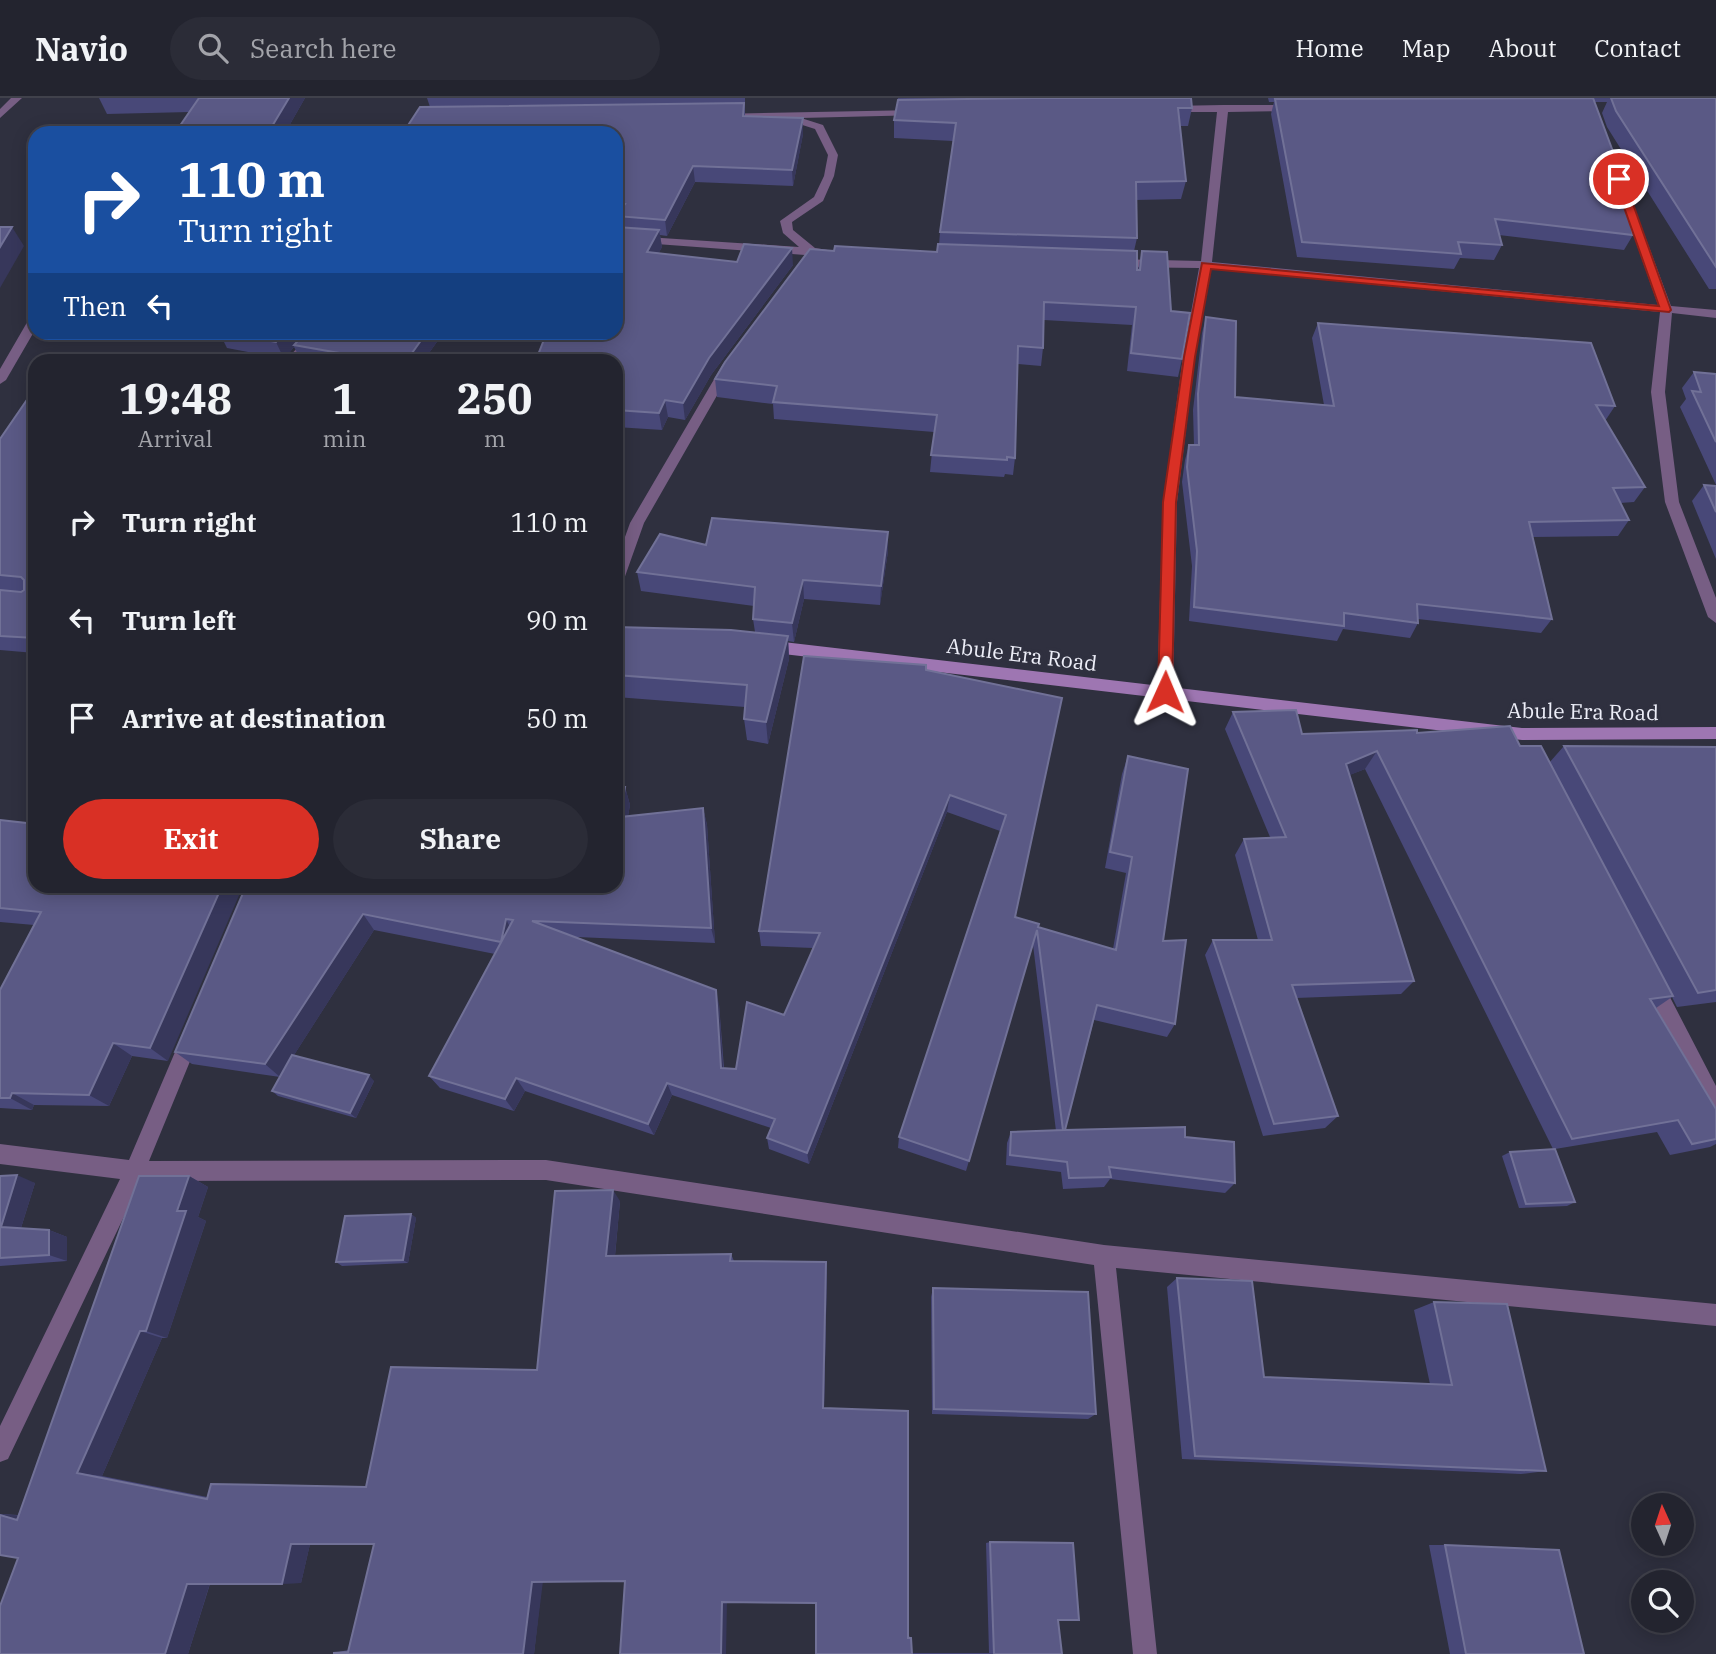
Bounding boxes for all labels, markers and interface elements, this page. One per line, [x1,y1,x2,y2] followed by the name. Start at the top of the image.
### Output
[170,17,660,80] search box
[35,27,128,70] text: Navio
[194,29,232,67] icon: search
[250,31,396,65] text: Search here
[1296,32,1364,64] text: Home
[1402,32,1450,64] text: Map
[1488,32,1556,64] text: About
[1594,32,1681,64] text: Contact
[178,147,325,210] text: 110 m
[1589,149,1649,209] pin
[63,154,154,245] icon: right
[1600,160,1638,198] icon: arrive
[178,209,333,251] text: Turn right
[141,287,179,325] icon: left
[63,289,127,323] text: Then
[118,371,232,426] text: 19:48
[332,371,357,426] text: 1
[457,371,532,426] text: 250
[138,423,213,453] text: Arrival
[323,423,366,453] text: min
[484,423,506,453] text: m
[63,503,101,541] icon: right
[122,505,256,539] text: Turn right
[510,505,588,539] text: 110 m
[63,601,101,639] icon: left
[122,603,236,637] text: Turn left
[526,603,588,637] text: 90 m
[945,631,1099,677] street label: Abule Era Road
[1128,655,1202,729] position arrow
[1507,696,1659,726] street label: Abule Era Road
[63,699,101,737] icon: arrive
[122,701,386,735] text: Arrive at destination
[526,701,588,735] text: 50 m
[63,799,319,879] button: Exit
[333,799,588,879] button: Share
[1631,1493,1694,1556] north arrow
[1631,1493,1694,1633] map controls
[1631,1570,1694,1633] button: search

